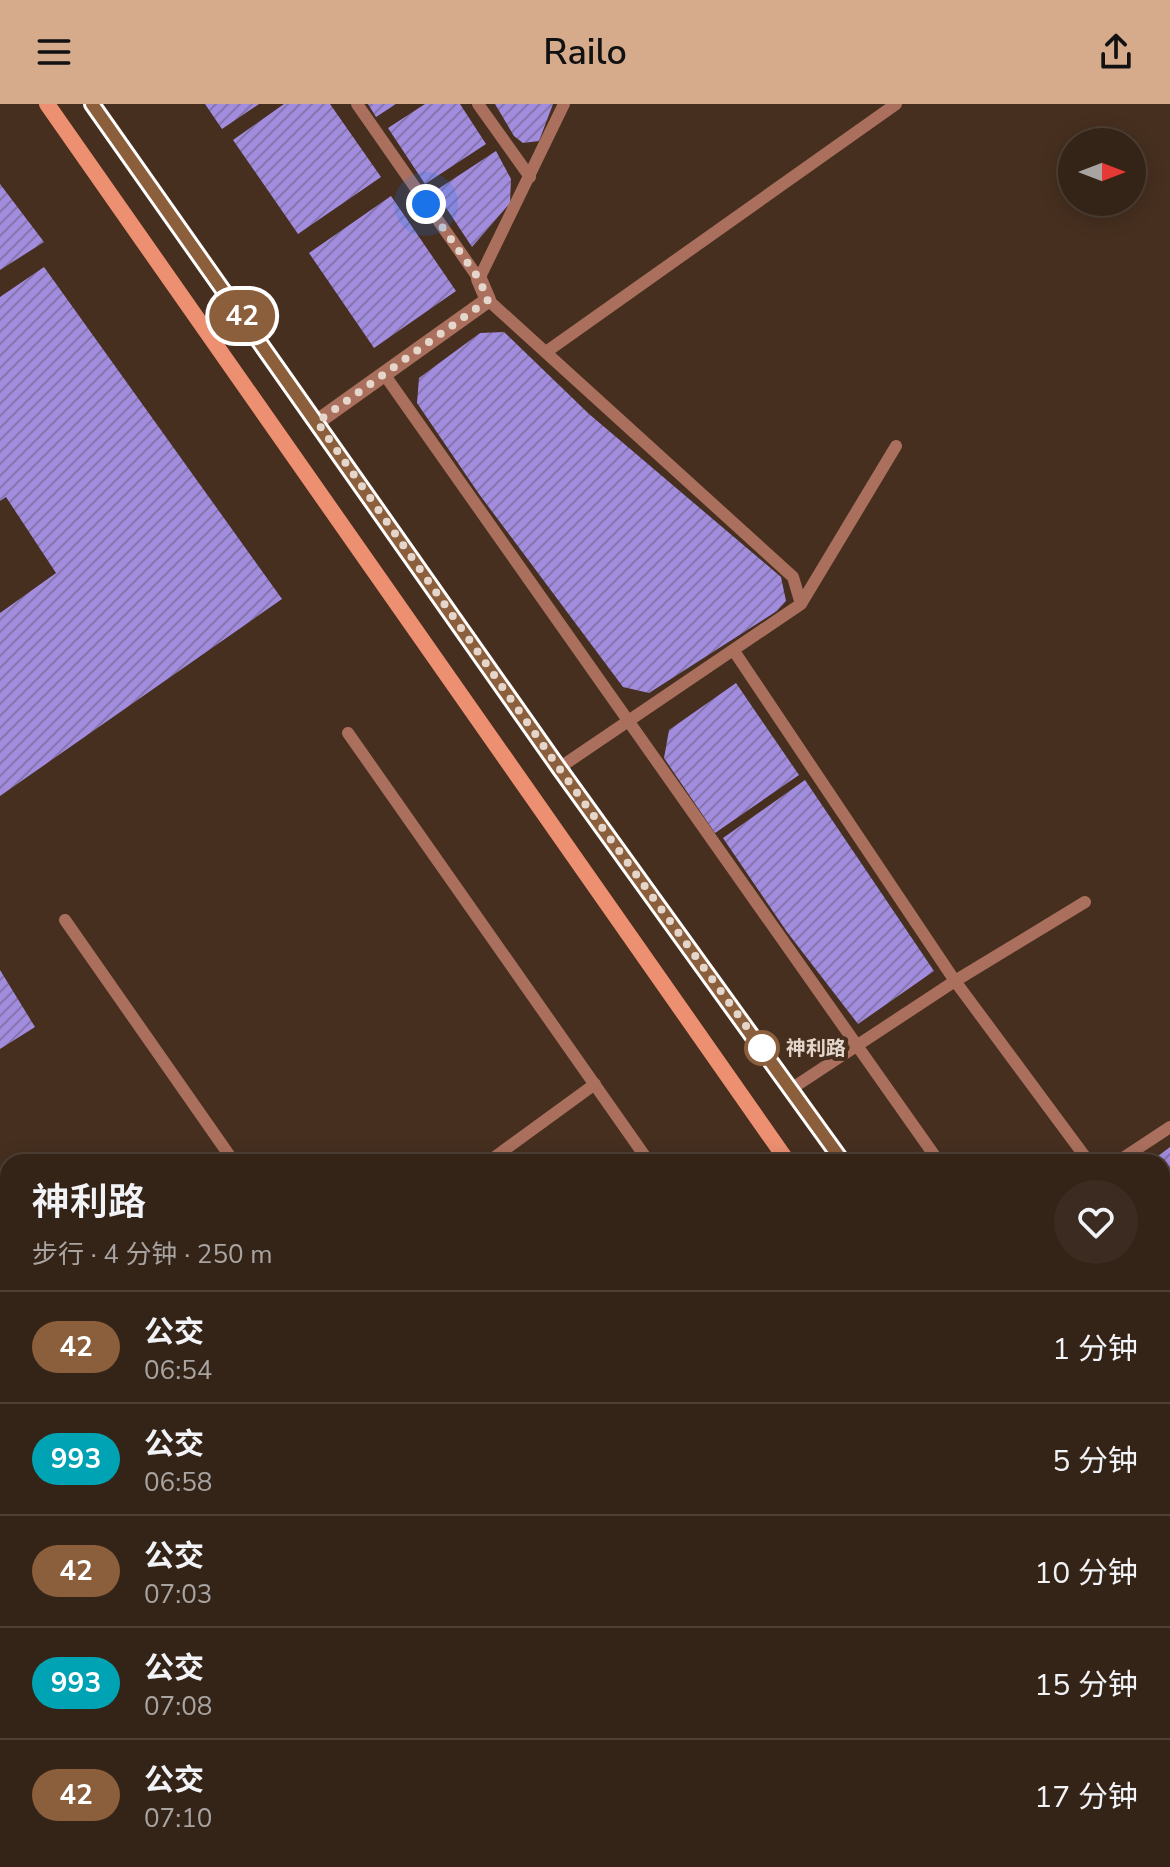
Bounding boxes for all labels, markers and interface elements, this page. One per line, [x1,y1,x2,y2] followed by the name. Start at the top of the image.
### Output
[543,28,627,77] text: Railo
[32,30,76,74] icon: menu
[1094,30,1138,74] icon: share
[1058,128,1146,216] north arrow
[1058,128,1146,216] map controls
[406,184,446,224] your location
[206,290,278,342] line badge: 42
[225,297,259,335] text: 42
[745,1031,779,1065] marker: 神利路
[786,1035,846,1062] place label: 神利路
[32,1177,146,1228] text: 神利路
[1054,1180,1138,1264] button: heart
[32,1237,273,1272] text: 步行 · 4 分钟 · 250 m
[144,1312,204,1353] text: 公交
[59,1328,93,1366] text: 42
[1052,1329,1138,1370] text: 1 分钟
[144,1353,212,1388] text: 06:54
[144,1424,204,1465] text: 公交
[51,1440,101,1478] text: 993
[1052,1441,1138,1482] text: 5 分钟
[144,1465,212,1500] text: 06:58
[144,1536,204,1577] text: 公交
[59,1552,93,1590] text: 42
[1034,1553,1138,1594] text: 10 分钟
[144,1577,212,1612] text: 07:03
[144,1648,204,1689] text: 公交
[51,1664,101,1702] text: 993
[1034,1665,1138,1706] text: 15 分钟
[144,1689,212,1724] text: 07:08
[144,1760,204,1801] text: 公交
[59,1776,93,1814] text: 42
[1034,1777,1138,1818] text: 17 分钟
[144,1801,212,1836] text: 07:10

